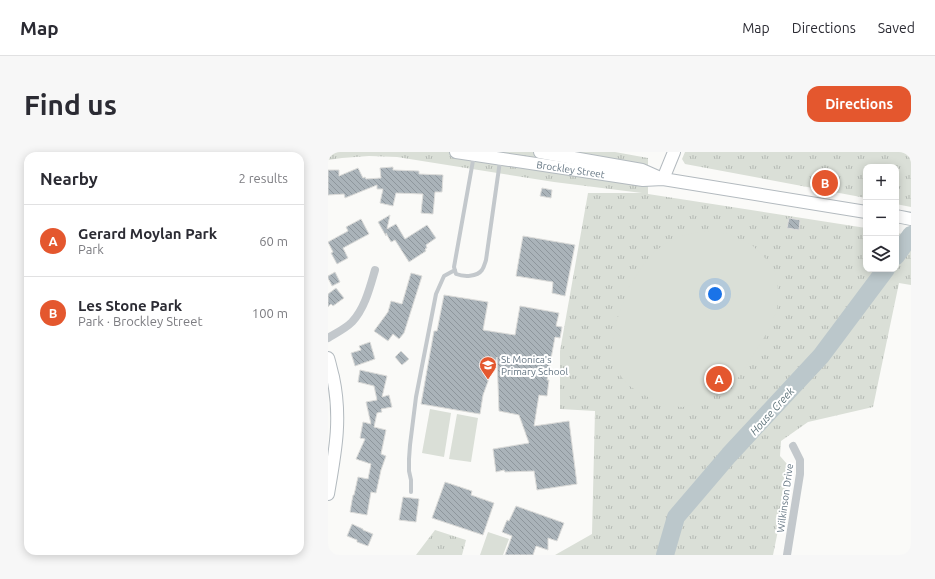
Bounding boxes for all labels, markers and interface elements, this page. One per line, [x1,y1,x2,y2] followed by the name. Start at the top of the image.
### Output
[20,17,59,39] text: Map
[742,20,770,36] text: Map
[792,20,856,36] text: Directions
[878,20,915,36] text: Saved
[807,86,911,122] button: Directions
[24,89,117,120] text: Find us
[536,159,606,180] street label: Brockley Street
[863,164,899,272] map controls
[863,164,899,200] button: +
[812,168,838,198] pin: B
[40,169,98,188] text: Nearby
[238,171,288,185] text: 2 results
[863,200,899,236] button: −
[78,225,217,242] text: Gerard Moylan Park
[48,234,58,248] text: A
[259,234,288,248] text: 60 m
[863,236,899,272] button: layers
[78,242,104,256] text: Park
[705,284,725,304] your location
[78,297,182,314] text: Les Stone Park
[49,306,57,320] text: B
[252,306,288,320] text: 100 m
[78,314,203,328] text: Park · Brockley Street
[501,354,568,377] place label: St Monica's Primary School
[478,355,498,380] school or university icon: St Monica's Primary School
[706,364,732,394] pin: A
[748,385,797,437] water label: House Creek
[775,463,795,533] street label: Wilkinson Drive

